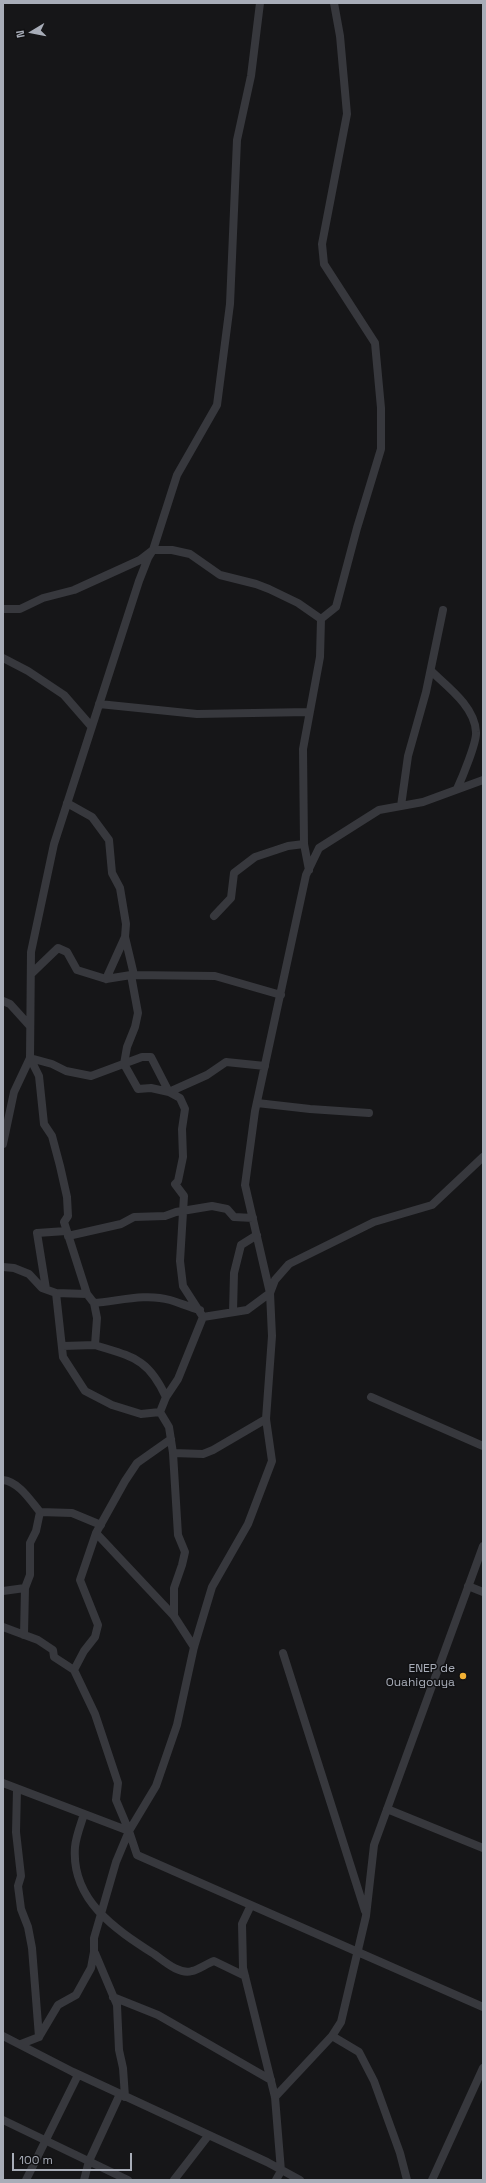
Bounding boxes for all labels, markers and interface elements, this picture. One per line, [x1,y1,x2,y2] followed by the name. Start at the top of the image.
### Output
[12,12,52,52] north arrow
[13,29,28,39] text: N
[386,1662,455,1690] place label: ENEP de Ouahigouya
[458,1671,468,1681] marker: ENEP de Ouahigouya
[14,2145,134,2171] scale bar
[19,2152,53,2168] text: 100 m

